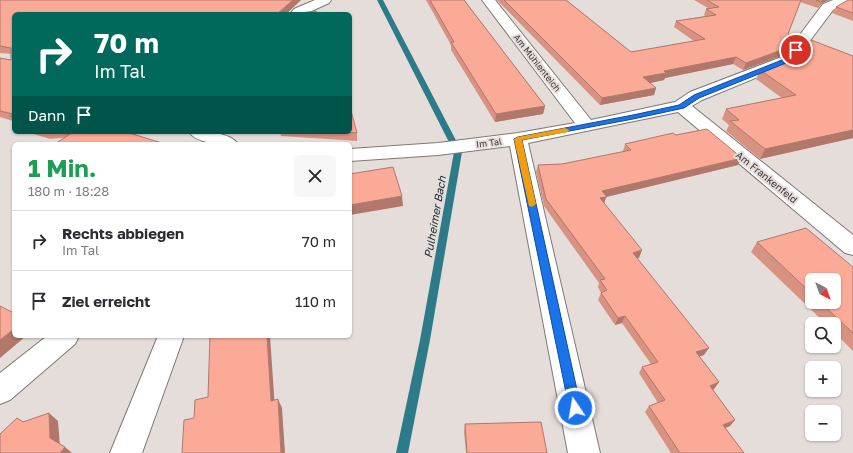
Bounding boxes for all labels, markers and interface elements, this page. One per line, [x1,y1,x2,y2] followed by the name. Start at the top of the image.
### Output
[94,26,159,59] text: 70 m
[28,28,80,80] icon: right
[511,32,563,94] street label: Am Mühlenteich
[779,33,813,67] pin
[785,39,807,61] icon: arrive
[94,60,146,82] text: Im Tal
[73,104,95,126] icon: arrive
[28,106,65,124] text: Dann
[475,135,503,150] street label: Im Tal
[734,149,800,205] street label: Am Frankenfeld
[28,153,97,182] text: 1 Min.
[294,155,336,197] button: close
[421,174,448,259] water label: Pulheimer Bach
[28,183,109,199] text: 180 m · 18:28
[62,224,184,242] text: Rechts abbiegen
[28,230,50,252] icon: right
[302,232,336,250] text: 70 m
[62,242,99,258] text: Im Tal
[805,273,841,309] north arrow
[805,273,841,441] map controls
[28,290,50,312] icon: arrive
[62,292,150,310] text: Ziel erreicht
[295,292,336,310] text: 110 m
[805,317,841,353] button: search
[805,361,841,397] button: +
[554,387,596,429] position arrow
[805,405,841,441] button: −

